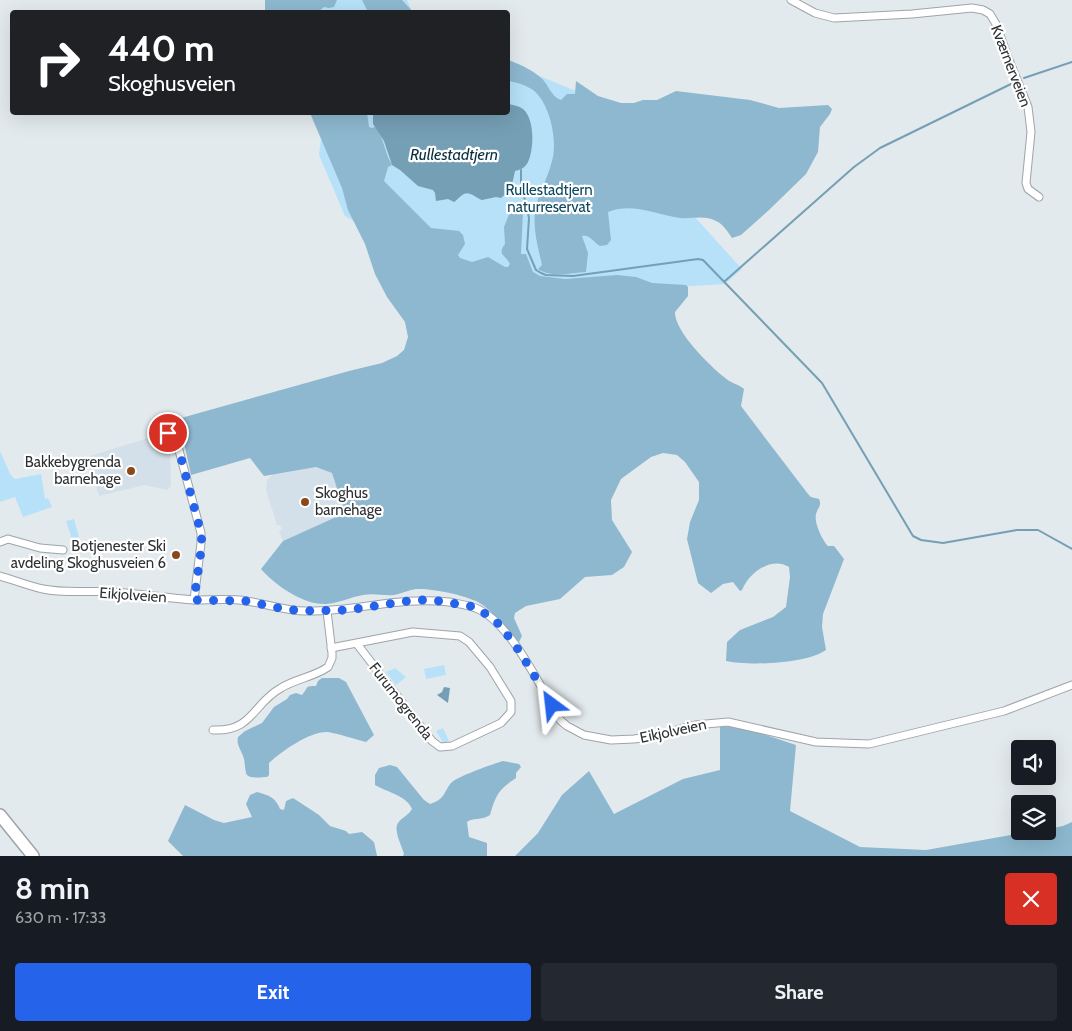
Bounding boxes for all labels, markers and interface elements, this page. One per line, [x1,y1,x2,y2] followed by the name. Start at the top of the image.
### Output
[987,22,1035,110] street label: Kværnerveien
[108,27,214,70] text: 440 m
[25,30,90,95] icon: right
[108,70,236,97] text: Skoghusveien
[410,145,498,164] water label: Rullestadtjern
[505,181,593,216] park label: Rullestadtjern naturreservat
[147,412,189,454] pin
[154,419,182,447] icon: arrive
[25,453,122,488] place label: Bakkebygrenda barnehage
[125,465,137,477] marker: Bakkebygrenda barnehage
[315,484,382,519] place label: Skoghus barnehage
[299,496,311,508] marker: Skoghus barnehage
[11,537,166,572] place label: Botjenester Ski avdeling Skoghusveien 6
[170,549,182,561] marker: Botjenester Ski avdeling Skoghusveien 6
[99,584,167,606] street label: Eikjolveien
[365,659,437,744] street label: Furumogrenda
[525,678,577,730] position arrow
[638,715,708,747] street label: Eikjolveien
[1011,740,1056,840] map controls
[1011,740,1056,785] button: sound
[1011,795,1056,840] button: layers
[15,870,90,907] text: 8 min
[1005,873,1057,925] button: close
[15,908,106,927] text: 630 m · 17:33
[15,963,531,1021] button: Exit
[541,963,1057,1021] button: Share

